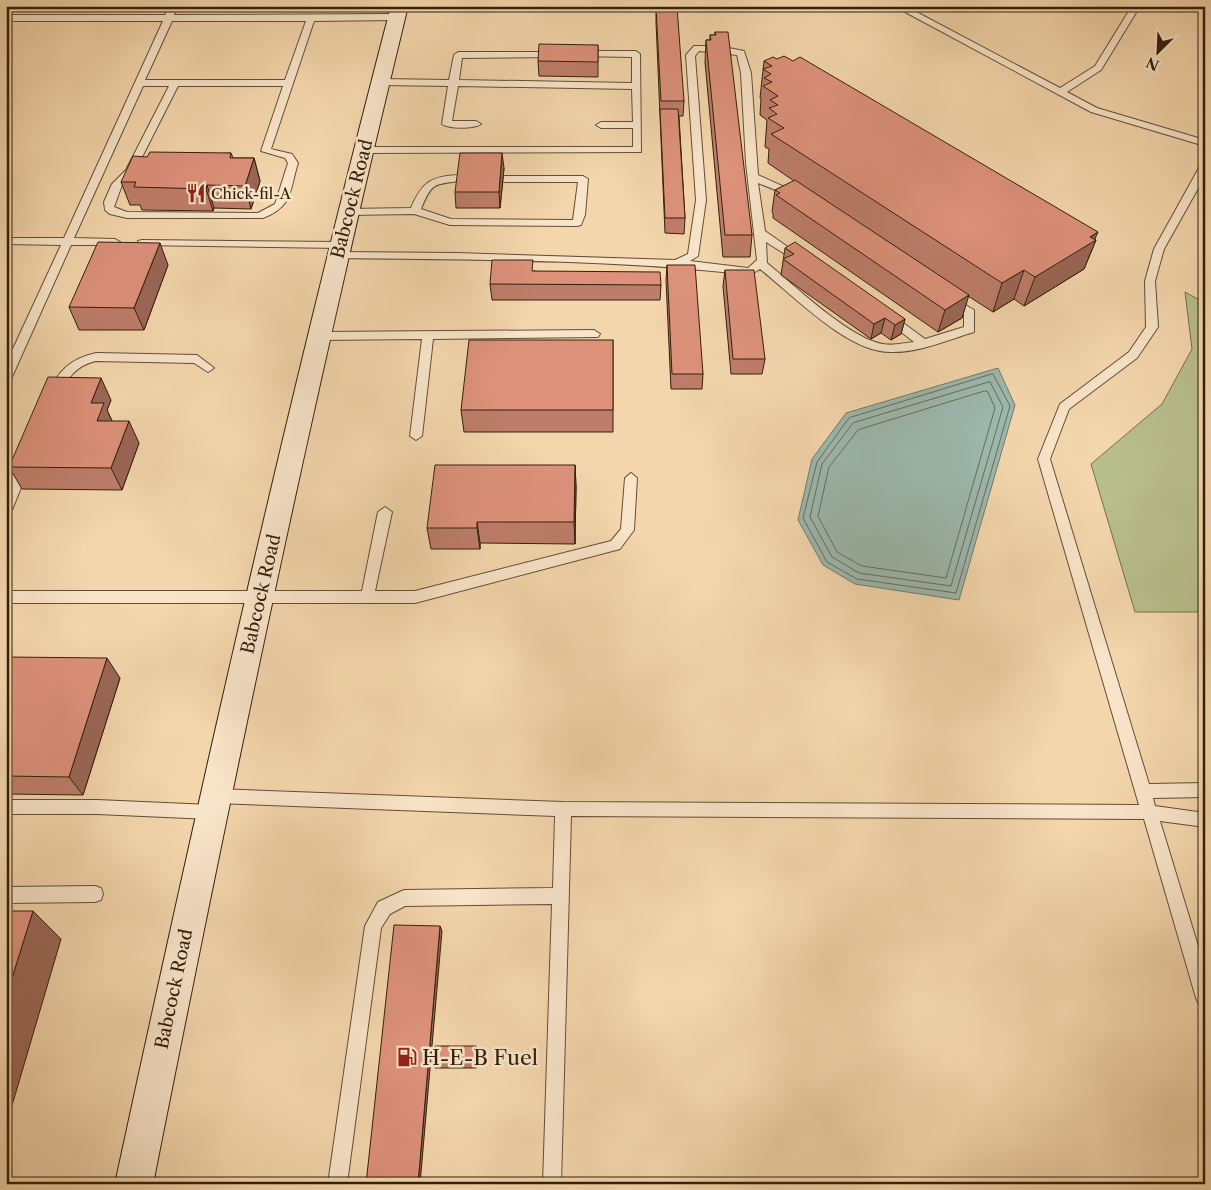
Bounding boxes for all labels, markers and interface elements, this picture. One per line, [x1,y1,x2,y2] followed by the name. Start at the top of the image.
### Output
[1134,28,1184,78] north arrow
[1143,53,1162,75] text: N
[327,137,377,261] street label: Babcock Road
[185,182,207,204] restaurant icon: Chick-fil-A
[211,184,292,203] place label: Chick-fil-A
[237,532,285,656] street label: Babcock Road
[151,927,197,1051] street label: Babcock Road
[422,1045,538,1070] place label: H-E-B Fuel
[396,1046,418,1068] fuel station icon: H-E-B Fuel

